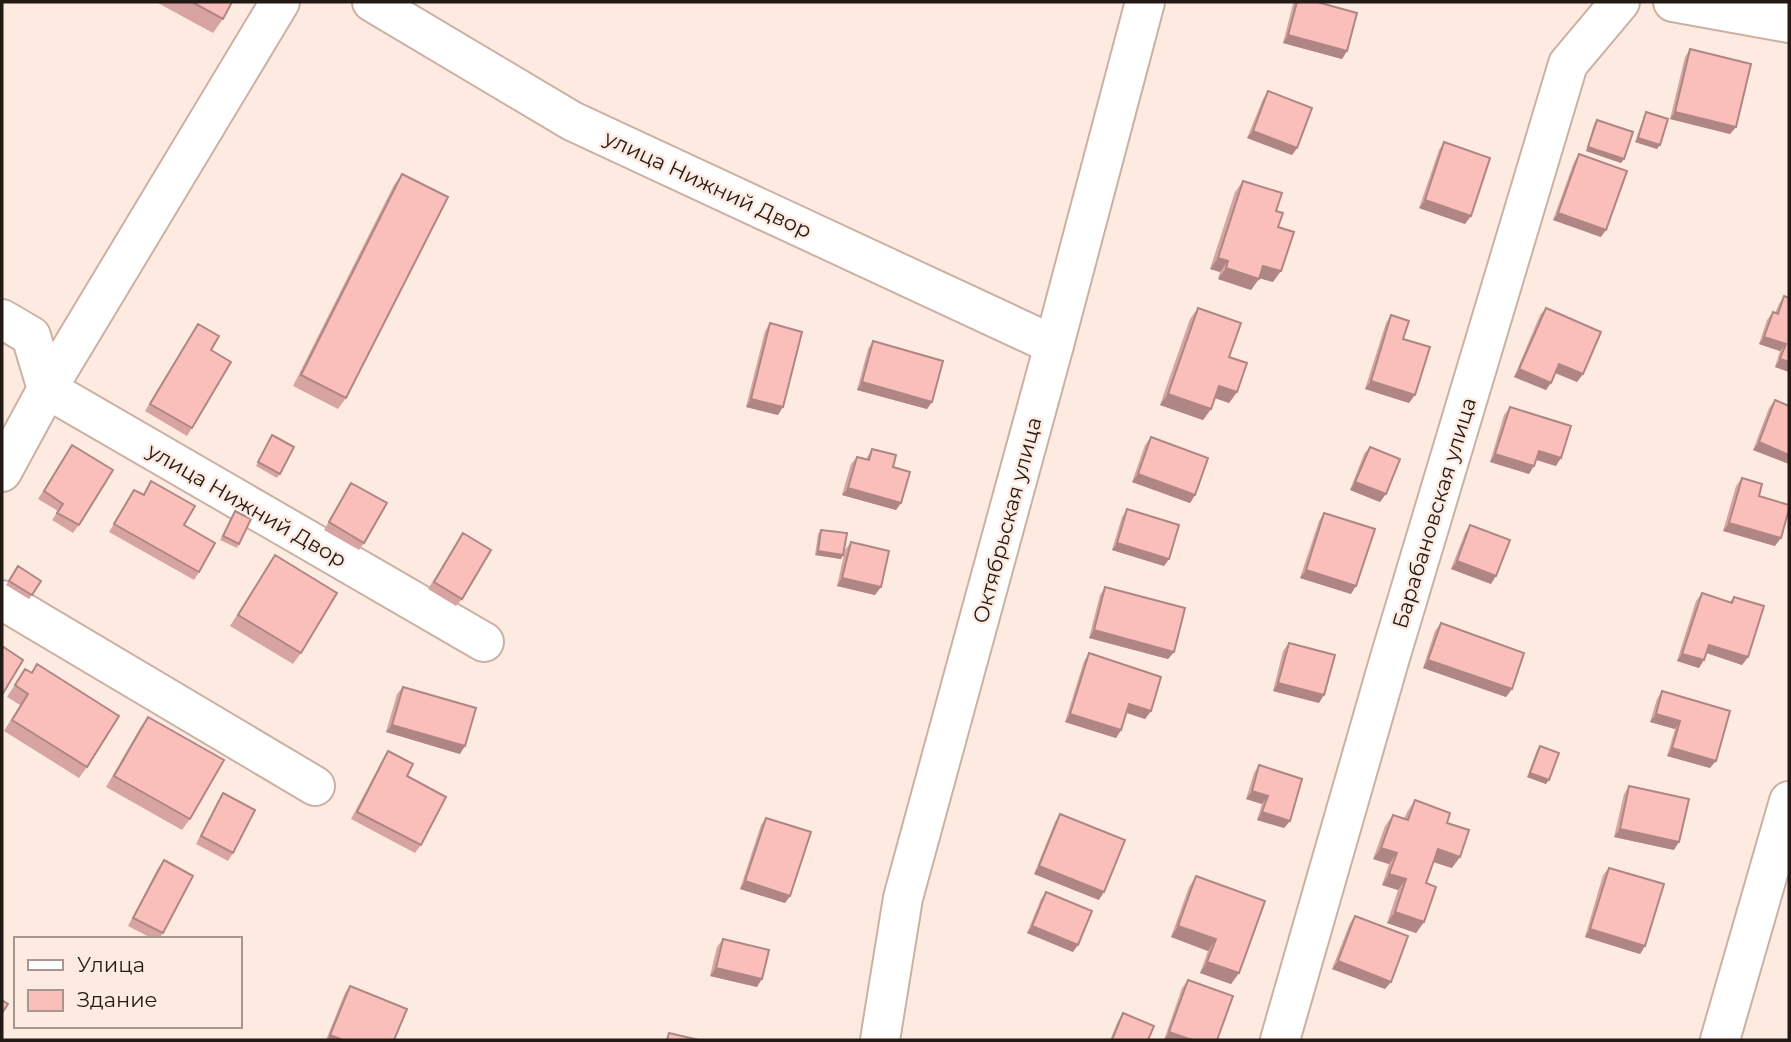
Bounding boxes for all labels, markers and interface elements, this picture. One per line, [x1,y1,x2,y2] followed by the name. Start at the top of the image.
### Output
[599,125,816,243] street label: улица Нижний Двор
[1387,394,1481,632] street label: Барабановская улица
[967,414,1047,626] street label: Октябрьская улица
[142,437,351,572] street label: улица Нижний Двор
[14,937,242,1028] legend
[77,952,145,977] text: Улица
[77,987,158,1012] text: Здание

